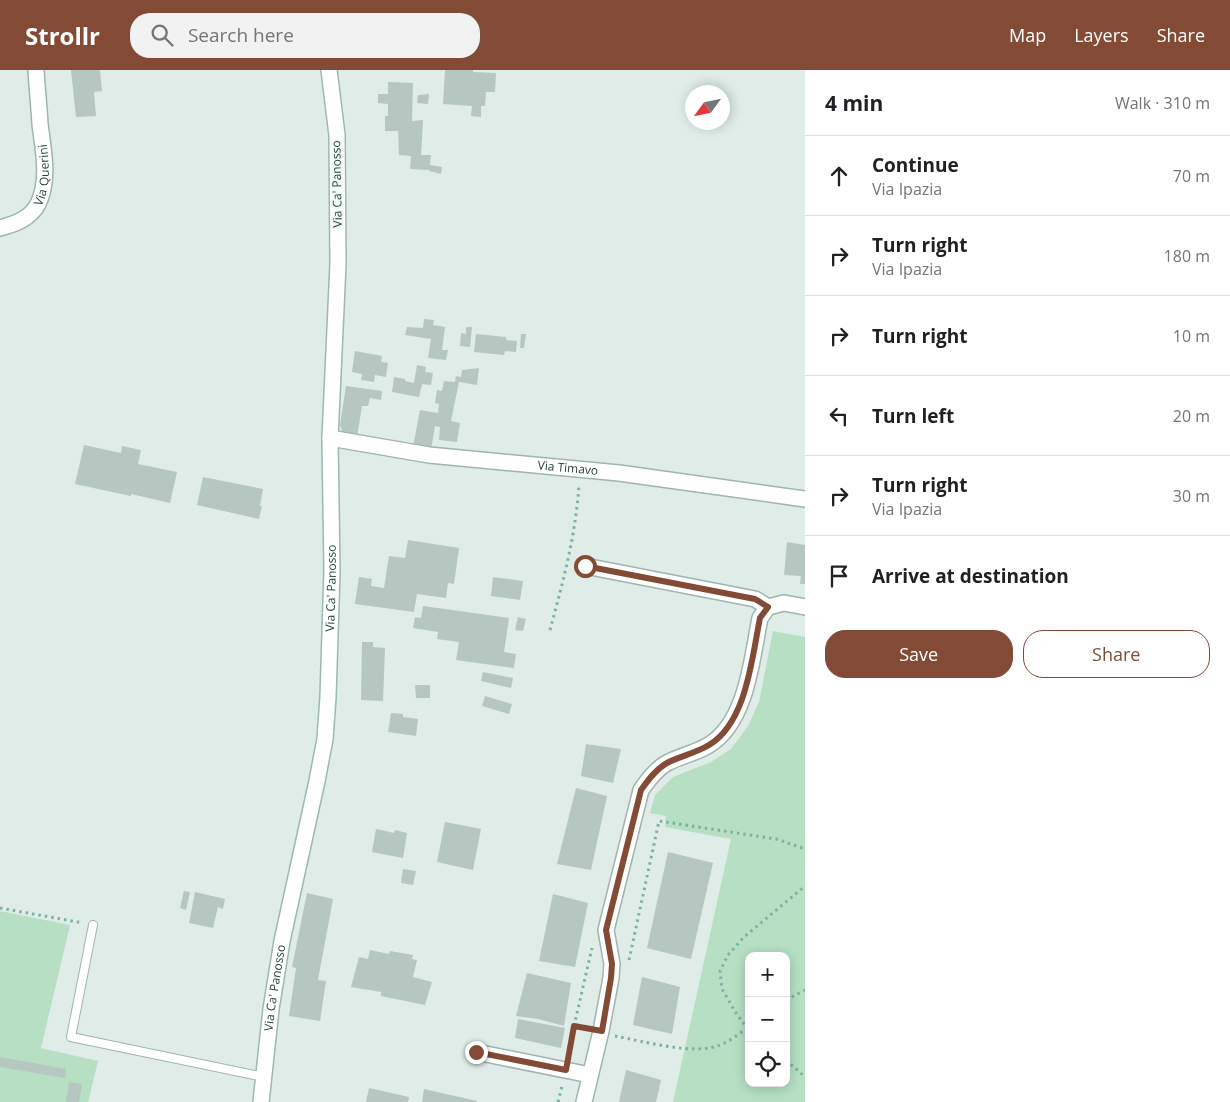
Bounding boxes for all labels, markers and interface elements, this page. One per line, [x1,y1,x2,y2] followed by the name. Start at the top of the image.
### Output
[130,13,480,58] search box
[25,19,100,52] text: Strollr
[148,21,176,49] icon: search
[188,22,294,48] text: Search here
[1009,23,1046,47] text: Map
[1074,23,1129,47] text: Layers
[1157,23,1205,47] text: Share
[685,85,730,130] north arrow
[825,89,883,117] text: 4 min
[1115,92,1210,114] text: Walk · 310 m
[327,140,346,228] street label: Via Ca' Panosso
[29,143,53,208] street label: Via Querini
[872,152,959,178] text: Continue
[825,162,853,190] icon: ahead
[1173,165,1210,187] text: 70 m
[872,178,942,200] text: Via Ipazia
[872,232,967,258] text: Turn right
[825,242,853,270] icon: right
[1164,245,1210,267] text: 180 m
[872,258,942,280] text: Via Ipazia
[825,322,853,350] icon: right
[872,323,967,349] text: Turn right
[1173,325,1210,347] text: 10 m
[825,402,853,430] icon: left
[872,403,954,429] text: Turn left
[1173,405,1210,427] text: 20 m
[537,456,599,479] street label: Via Timavo
[872,472,967,498] text: Turn right
[825,482,853,510] icon: right
[1173,485,1210,507] text: 30 m
[872,498,942,520] text: Via Ipazia
[321,544,340,632] street label: Via Ca' Panosso
[574,555,597,578] route start
[825,562,853,590] icon: arrive
[872,563,1069,589] text: Arrive at destination
[825,630,1013,678] button: Save
[1023,630,1210,678] button: Share
[260,943,289,1032] street label: Via Ca' Panosso
[745,952,790,1087] map controls
[745,952,790,997] button: +
[745,997,790,1042] button: −
[465,1041,488,1064] route end
[745,1042,790,1087] button: locate

